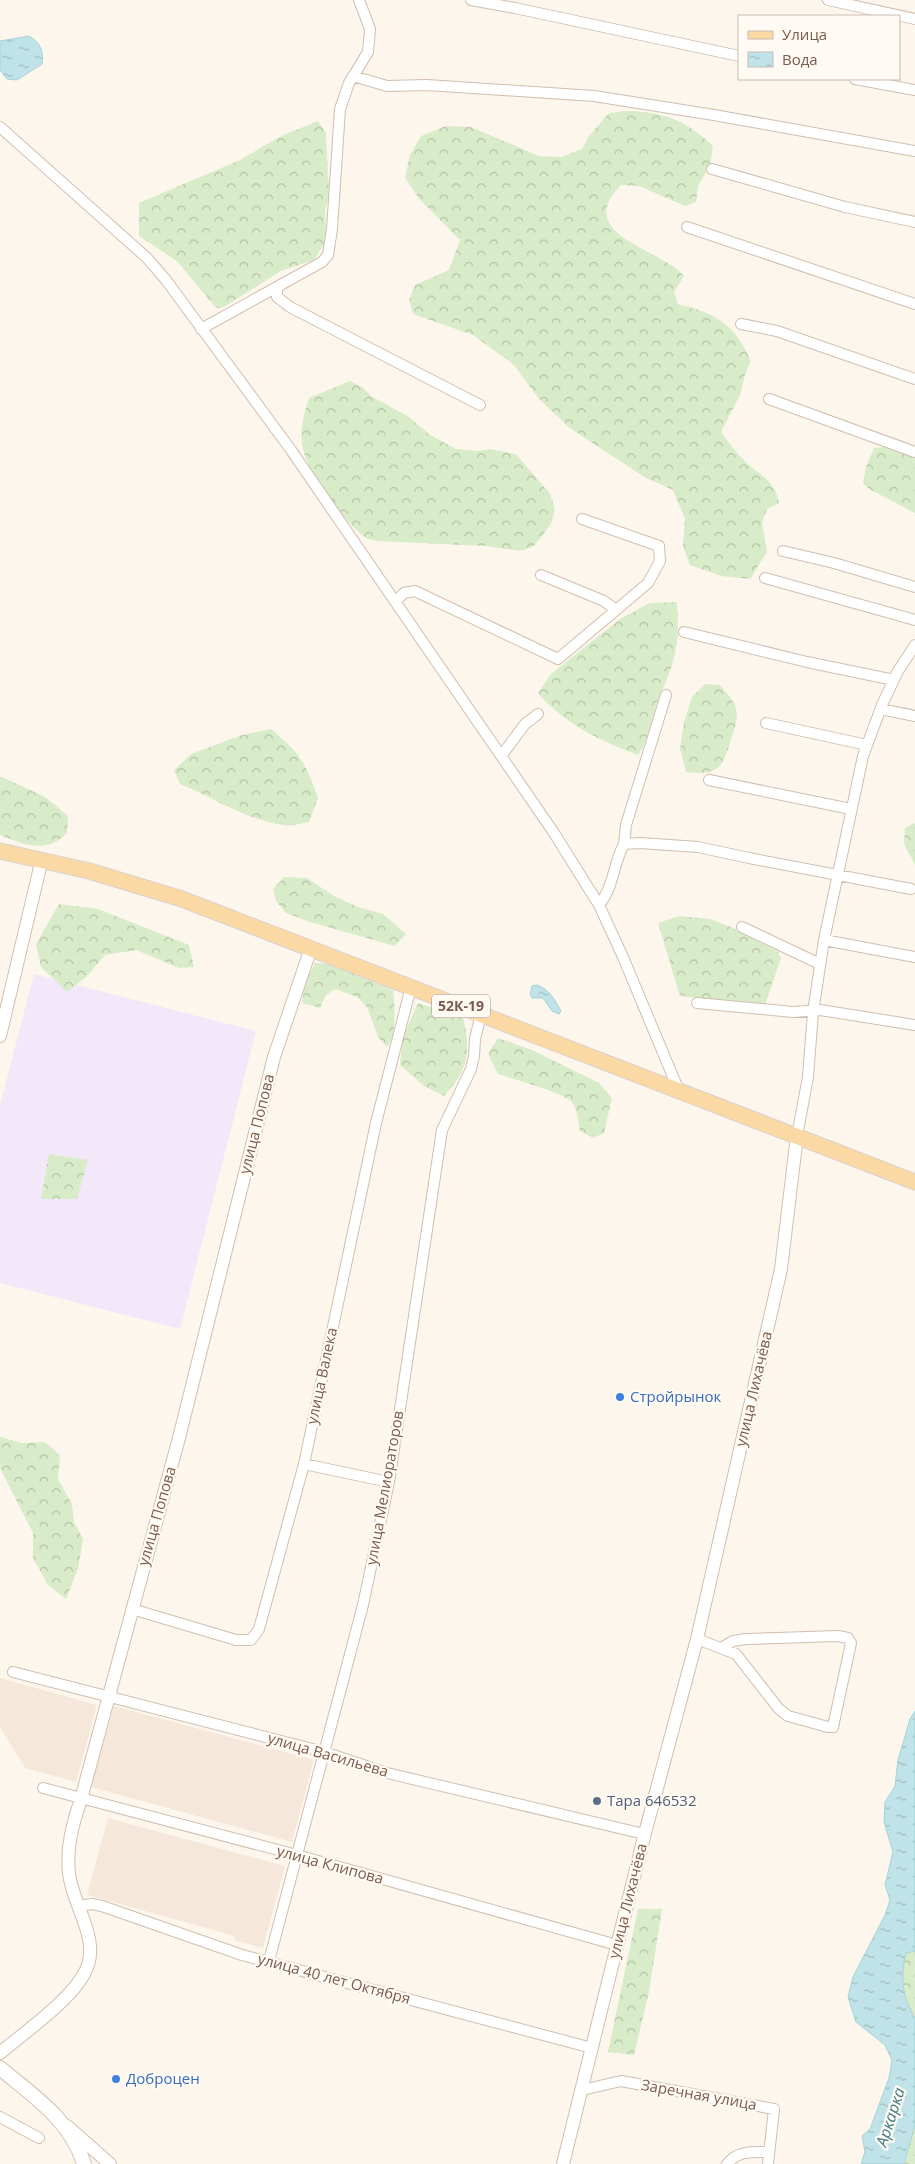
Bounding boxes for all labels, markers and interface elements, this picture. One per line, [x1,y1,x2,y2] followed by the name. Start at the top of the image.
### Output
[738,15,900,80] legend
[782,24,827,44] text: Улица
[782,49,818,69] text: Вода
[432,994,490,1018] road number: 52К-19
[234,1072,278,1176] street label: улица Попова
[301,1326,341,1426] street label: улица Валека
[730,1329,776,1449] street label: улица Лихачёва
[630,1386,721,1406] place label: Стройрынок
[614,1391,626,1403] marker: Стройрынок
[361,1409,407,1567] street label: улица Мелиораторов
[132,1464,180,1568] street label: улица Попова
[266,1727,391,1781] street label: улица Васильева
[607,1790,696,1810] place label: Тара 646532
[591,1795,603,1807] marker: Тара 646532
[275,1840,386,1888] street label: улица Клипова
[603,1841,651,1960] street label: улица Лихачёва
[256,1948,413,2008] street label: улица 40 лет Октября
[126,2068,200,2088] place label: Доброцен
[110,2073,122,2085] marker: Доброцен
[640,2074,759,2114] street label: Заречная улица
[870,2085,910,2150] water label: Аркарка

